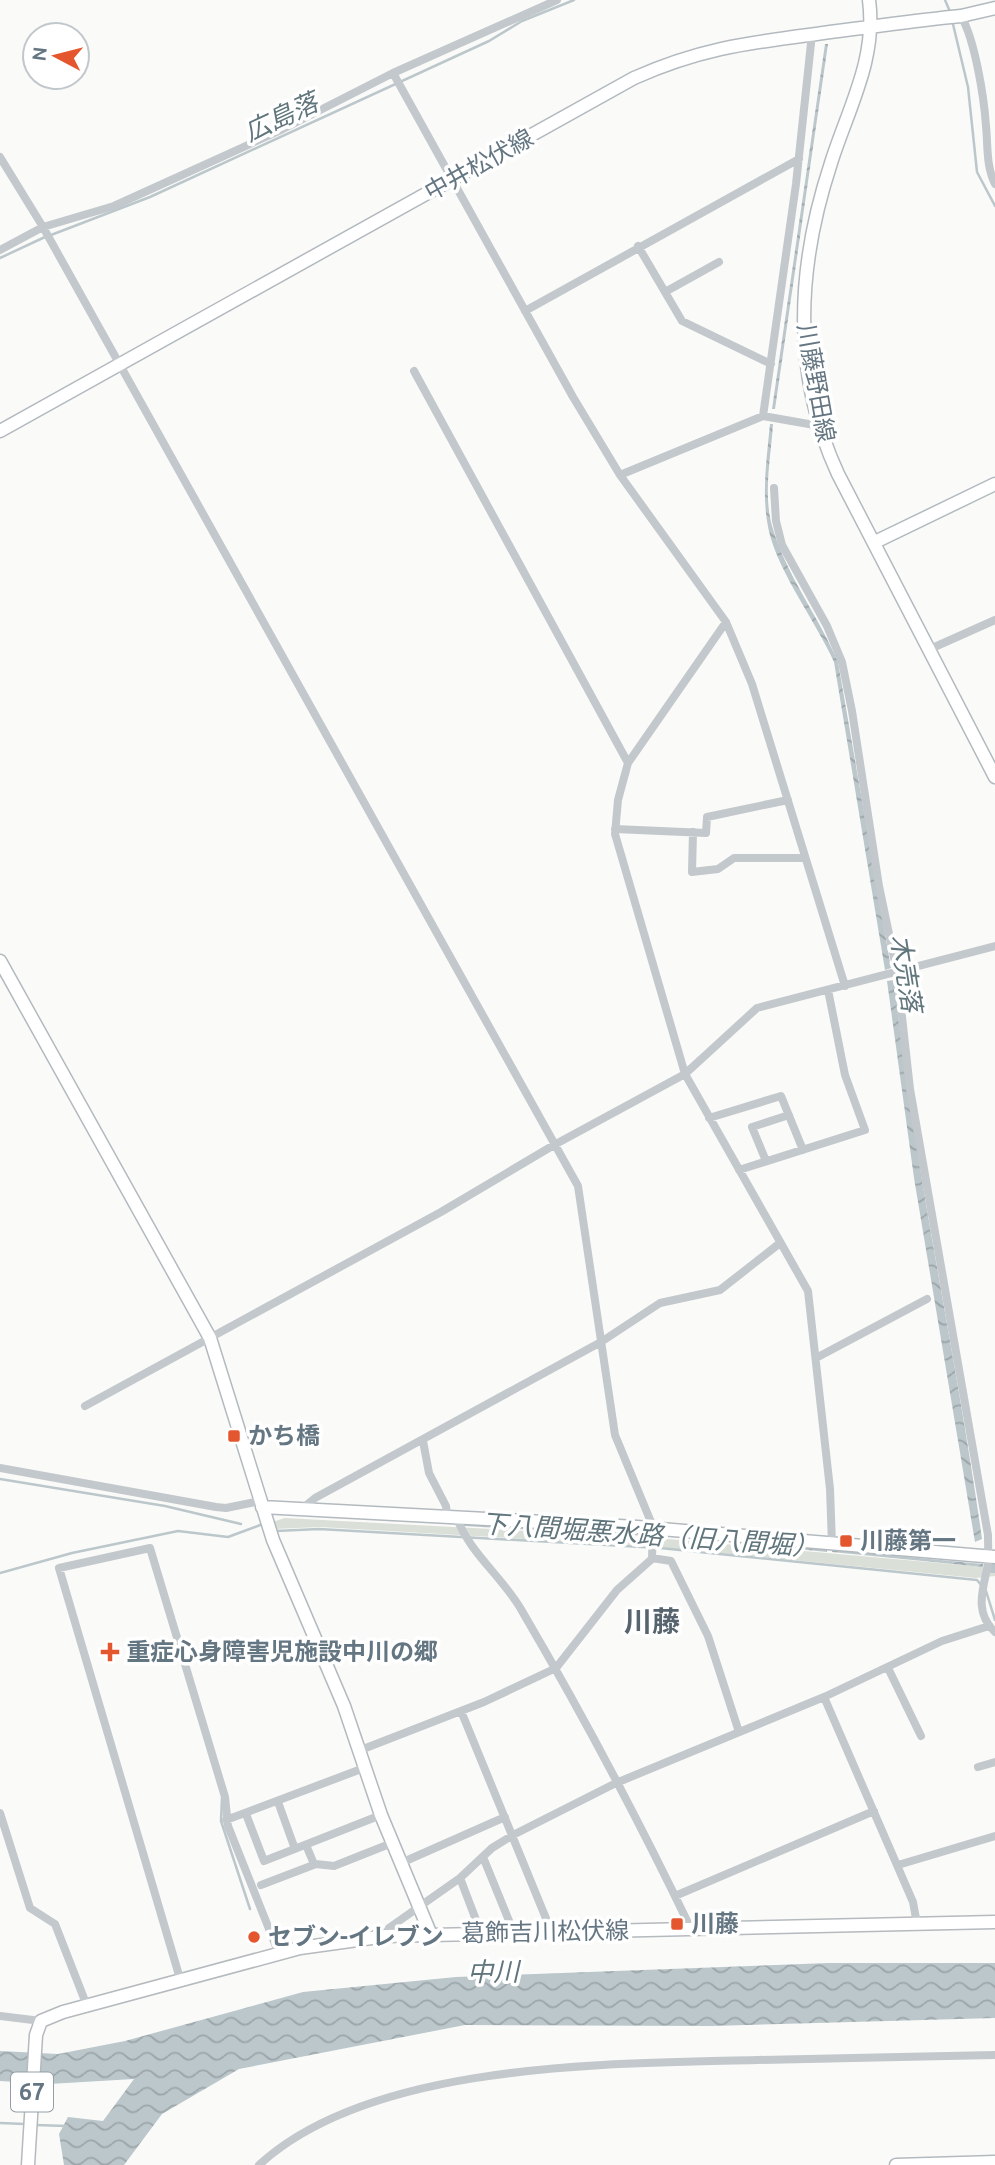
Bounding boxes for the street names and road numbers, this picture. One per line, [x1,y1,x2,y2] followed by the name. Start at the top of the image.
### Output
[420,124,538,205] street label: 中井松伏線
[793,321,840,444] street label: 川藤野田線
[461,1917,629,1946] street label: 葛飾吉川松伏線
[11,2072,53,2112] road number: 67

